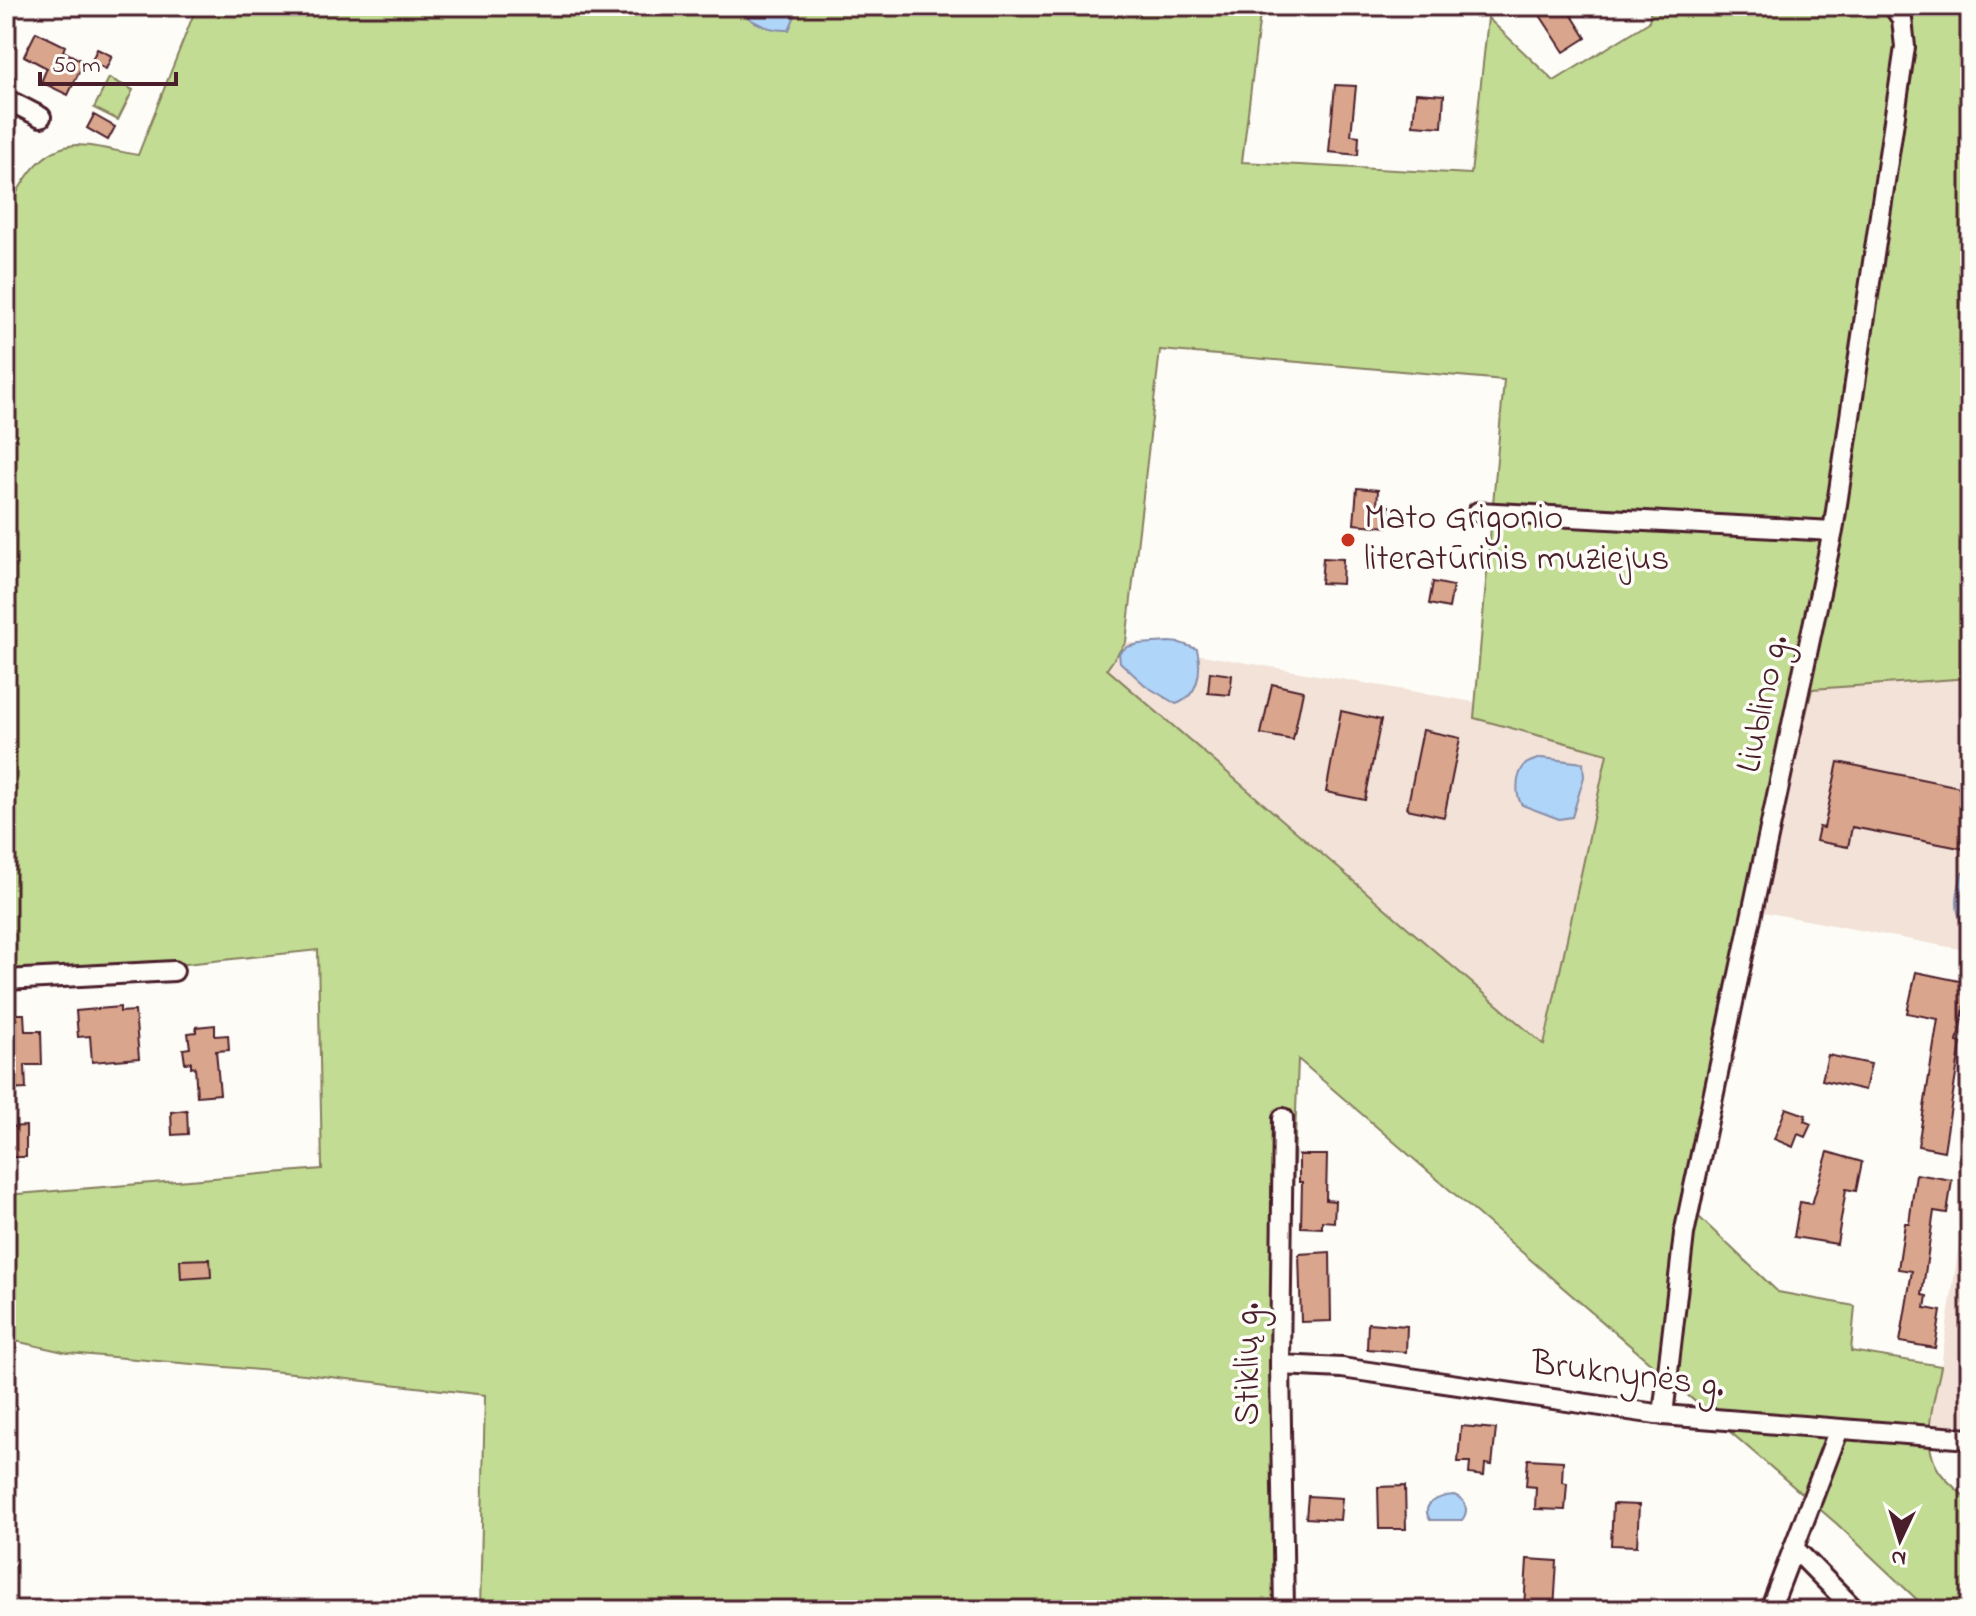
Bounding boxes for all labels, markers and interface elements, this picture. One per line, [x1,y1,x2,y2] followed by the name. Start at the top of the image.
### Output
[40,36,176,86] scale bar
[52,49,101,84] text: 50 m
[1364,493,1669,587] place label: Mato Grigonio literatūrinis muziejus
[1339,531,1357,549] marker: Mato Grigonio literatūrinis muziejus
[1724,630,1804,778] street label: Liublino g.
[1223,1302,1276,1426] street label: Stiklių g.
[1527,1338,1728,1414] street label: Bruknynės g.
[1860,1500,1940,1580] north arrow
[1890,1540,1907,1573] text: N

